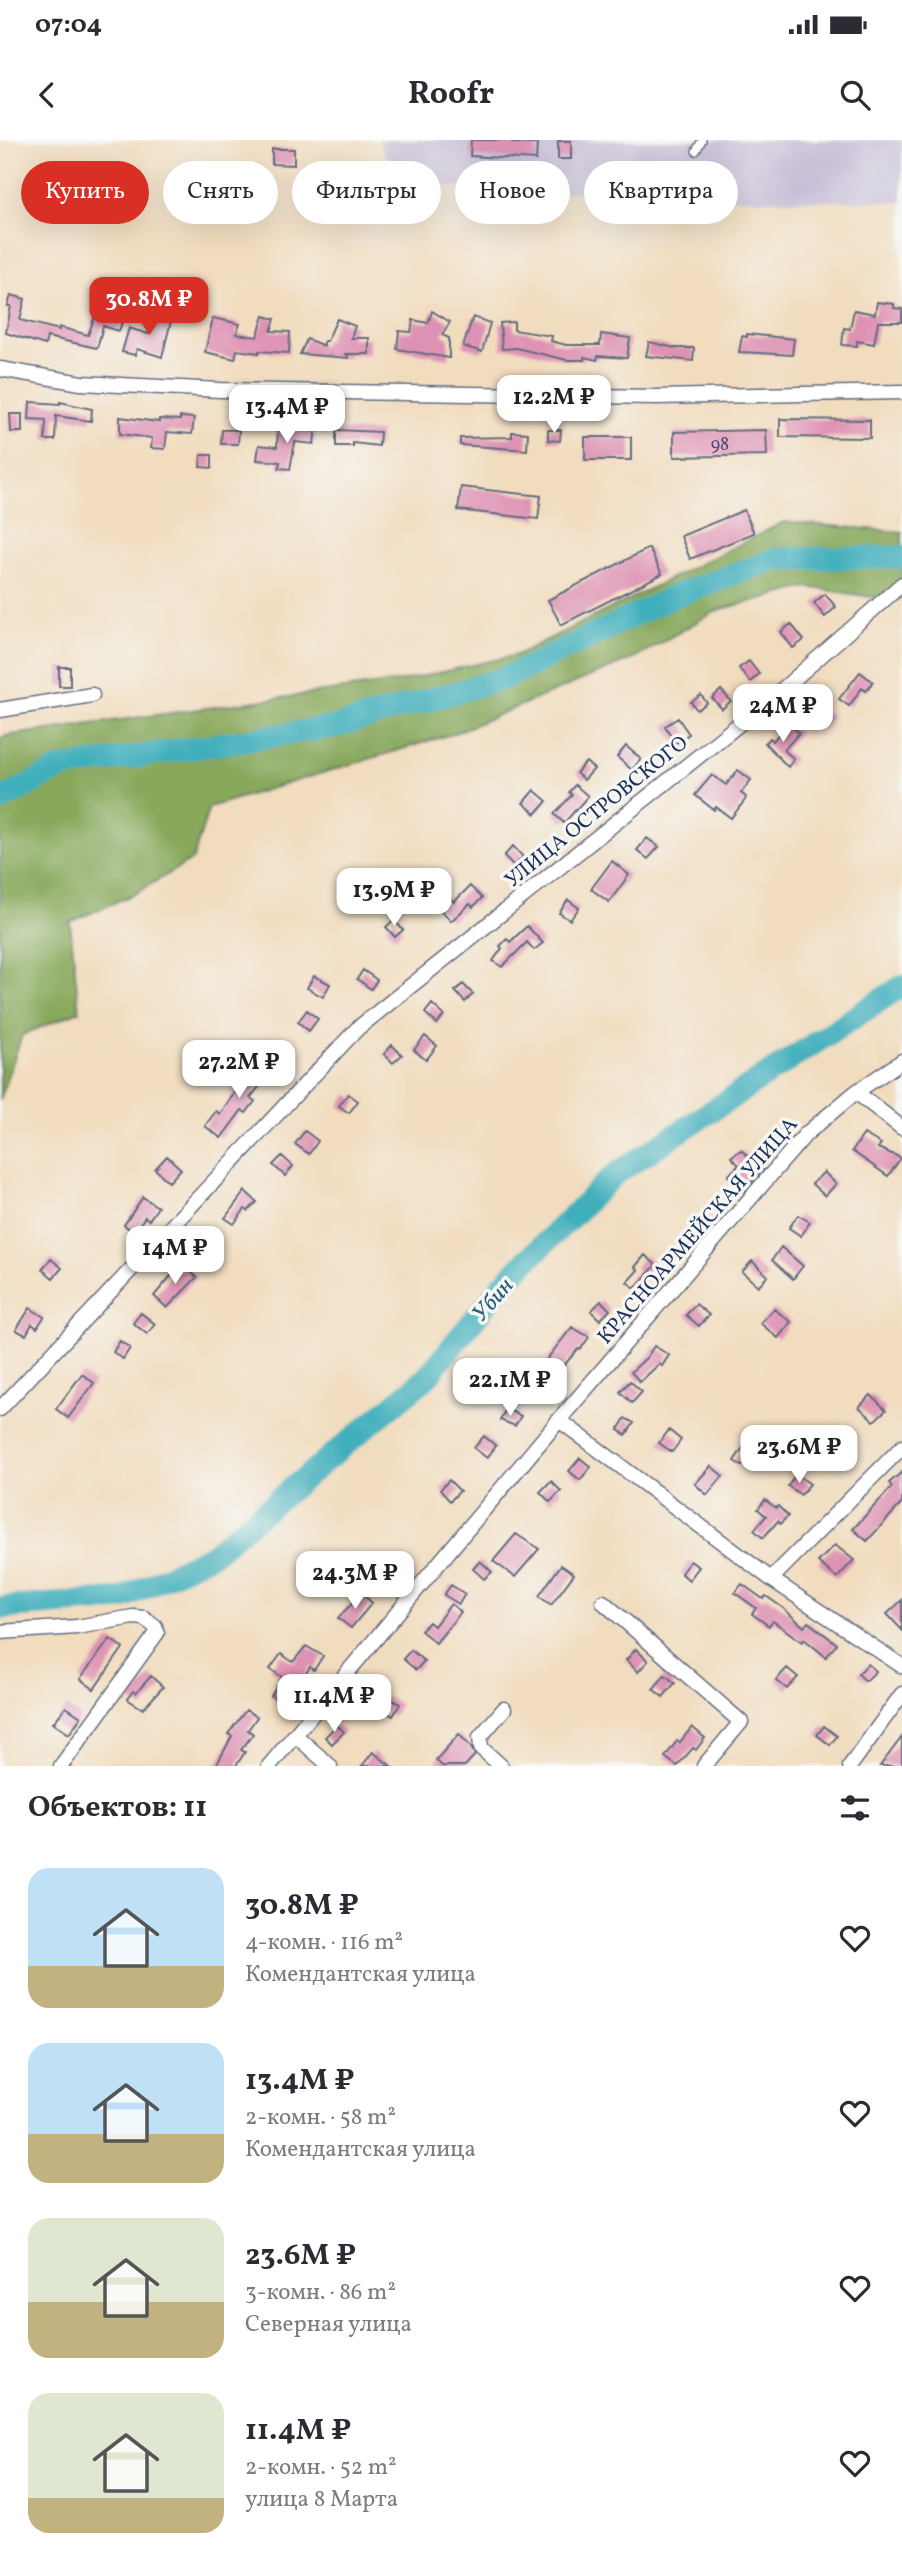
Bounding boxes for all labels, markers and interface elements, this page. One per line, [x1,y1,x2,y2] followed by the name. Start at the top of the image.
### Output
[35,7,102,43] text: 07:04
[408,73,494,117] text: Roofr
[28,76,66,114] icon: back
[836,76,874,114] icon: search
[21,161,149,224] chip: Купить
[163,161,278,224] chip: Снять
[292,161,441,224] chip: Фильтры
[455,161,570,224] chip: Новое
[584,161,738,224] chip: Квартира
[84,278,214,337] pin: 30.8M ₽
[105,284,193,316] text: 30.8M ₽
[489,376,619,435] pin: 12.2M ₽
[513,382,595,414] text: 12.2M ₽
[222,386,352,445] pin: 13.4M ₽
[245,392,329,424] text: 13.4M ₽
[711,433,729,458] house number: 98
[734,684,832,744] pin: 24M ₽
[749,691,817,723] text: 24M ₽
[499,729,695,895] street label: УЛИЦА ОСТРОВСКОГО
[329,868,459,928] pin: 13.9M ₽
[353,875,435,907] text: 13.9M ₽
[174,1040,304,1100] pin: 27.2M ₽
[198,1047,280,1079] text: 27.2M ₽
[591,1111,805,1351] street label: КРАСНОАРМЕЙСКАЯ УЛИЦА
[126,1226,224,1286] pin: 14M ₽
[142,1233,208,1265] text: 14M ₽
[465,1271,522,1329] water label: Убин
[445,1358,575,1418] pin: 22.1M ₽
[469,1365,551,1397] text: 22.1M ₽
[734,1426,864,1485] pin: 23.6M ₽
[756,1432,842,1464] text: 23.6M ₽
[290,1552,420,1611] pin: 24.3M ₽
[312,1558,398,1590] text: 24.3M ₽
[269,1674,399,1734] pin: 11.4M ₽
[293,1681,375,1713] text: 11.4M ₽
[28,1787,207,1829] text: Объектов: 11
[836,1789,874,1827] icon: filters
[245,1885,359,1927] text: 30.8M ₽
[84,1896,168,1980] icon: home
[836,1919,874,1957] icon: heart
[245,1927,403,1959] text: 4-комн. · 116 m²
[245,1959,476,1991] text: Комендантская улица
[245,2060,355,2102] text: 13.4M ₽
[84,2071,168,2155] icon: home
[836,2094,874,2132] icon: heart
[245,2102,396,2134] text: 2-комн. · 58 m²
[245,2134,476,2166] text: Комендантская улица
[245,2235,356,2277] text: 23.6M ₽
[84,2246,168,2330] icon: home
[836,2269,874,2307] icon: heart
[245,2277,396,2309] text: 3-комн. · 86 m²
[245,2309,412,2341] text: Северная улица
[245,2410,351,2452] text: 11.4M ₽
[84,2421,168,2505] icon: home
[836,2444,874,2482] icon: heart
[245,2452,397,2484] text: 2-комн. · 52 m²
[245,2484,398,2516] text: улица 8 Марта

